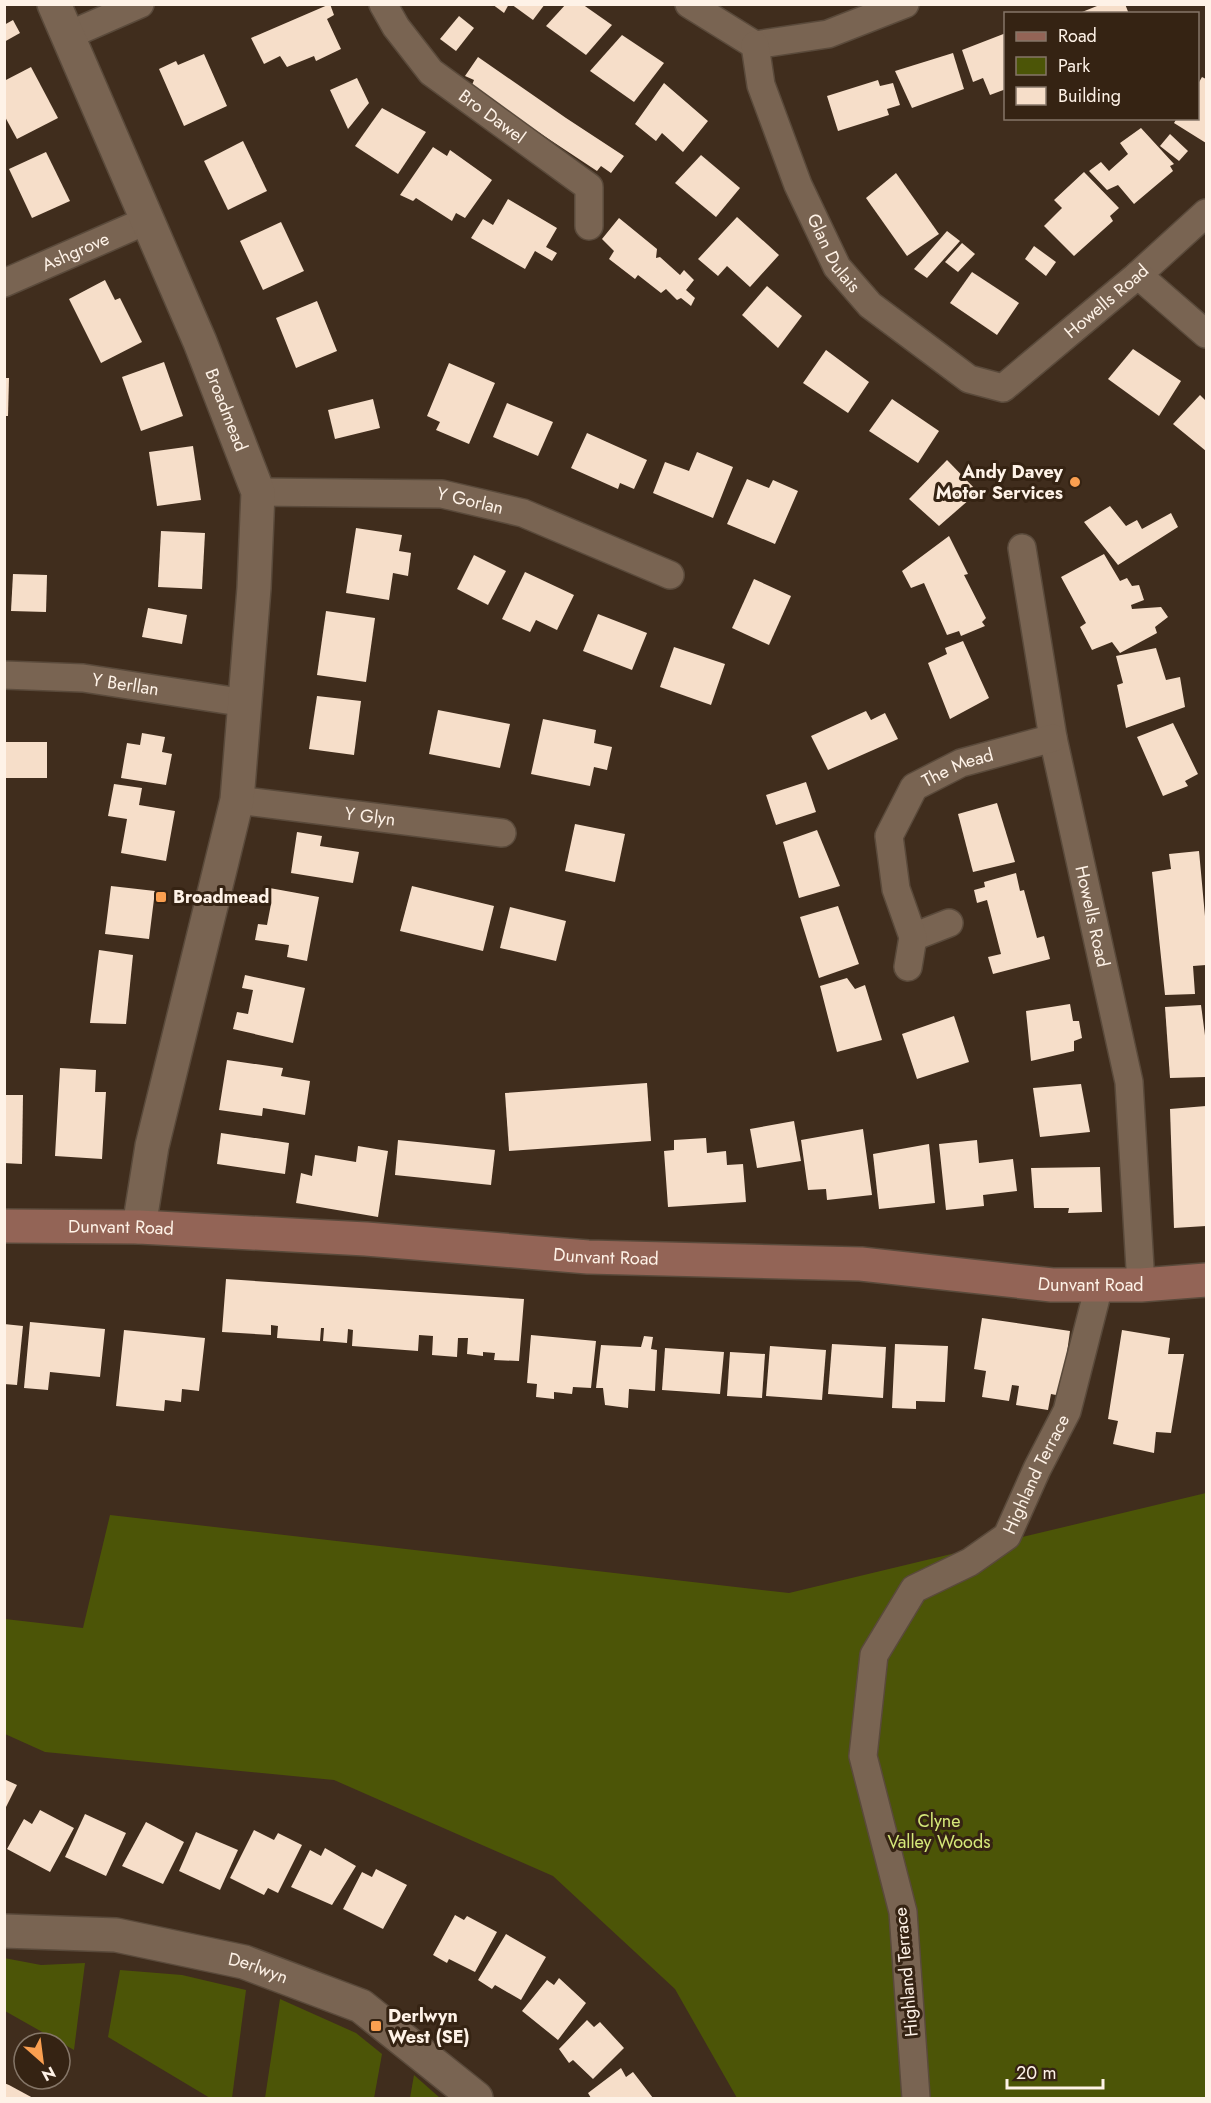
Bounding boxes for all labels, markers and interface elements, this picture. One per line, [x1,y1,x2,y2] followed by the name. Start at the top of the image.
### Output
[1004,12,1199,120] legend
[1058,23,1097,49] text: Road
[1058,53,1090,79] text: Park
[453,83,531,150] street label: Bro Dawel
[1058,83,1121,109] text: Building
[800,209,867,298] street label: Glan Dulais
[38,226,113,278] street label: Ashgrove
[1059,258,1155,345] street label: Howells Road
[198,365,254,455] street label: Broadmead
[936,459,1064,506] place label: Andy Davey Motor Services
[1068,475,1082,489] marker: Andy Davey Motor Services
[434,480,506,521] street label: Y Gorlan
[90,667,161,702] street label: Y Berllan
[917,742,996,794] street label: The Mead
[343,801,397,833] street label: Y Glyn
[1069,863,1116,970] street label: Howells Road
[173,884,269,910] place label: Broadmead
[154,890,168,904] marker: Broadmead
[68,1213,174,1242] street label: Dunvant Road
[552,1241,659,1272] street label: Dunvant Road
[1037,1271,1144,1298] street label: Dunvant Road
[996,1410,1076,1538] street label: Highland Terrace
[888,1808,990,1855] park label: Clyne Valley Woods
[887,1906,925,2038] street label: Highland Terrace
[226,1946,292,1990] street label: Derlwyn
[388,2003,470,2050] place label: Derlwyn West (SE)
[369,2019,383,2033] marker: Derlwyn West (SE)
[12,2031,72,2091] north arrow
[1007,2052,1103,2090] scale bar
[1016,2060,1056,2086] text: 20 m
[38,2061,60,2087] text: N

